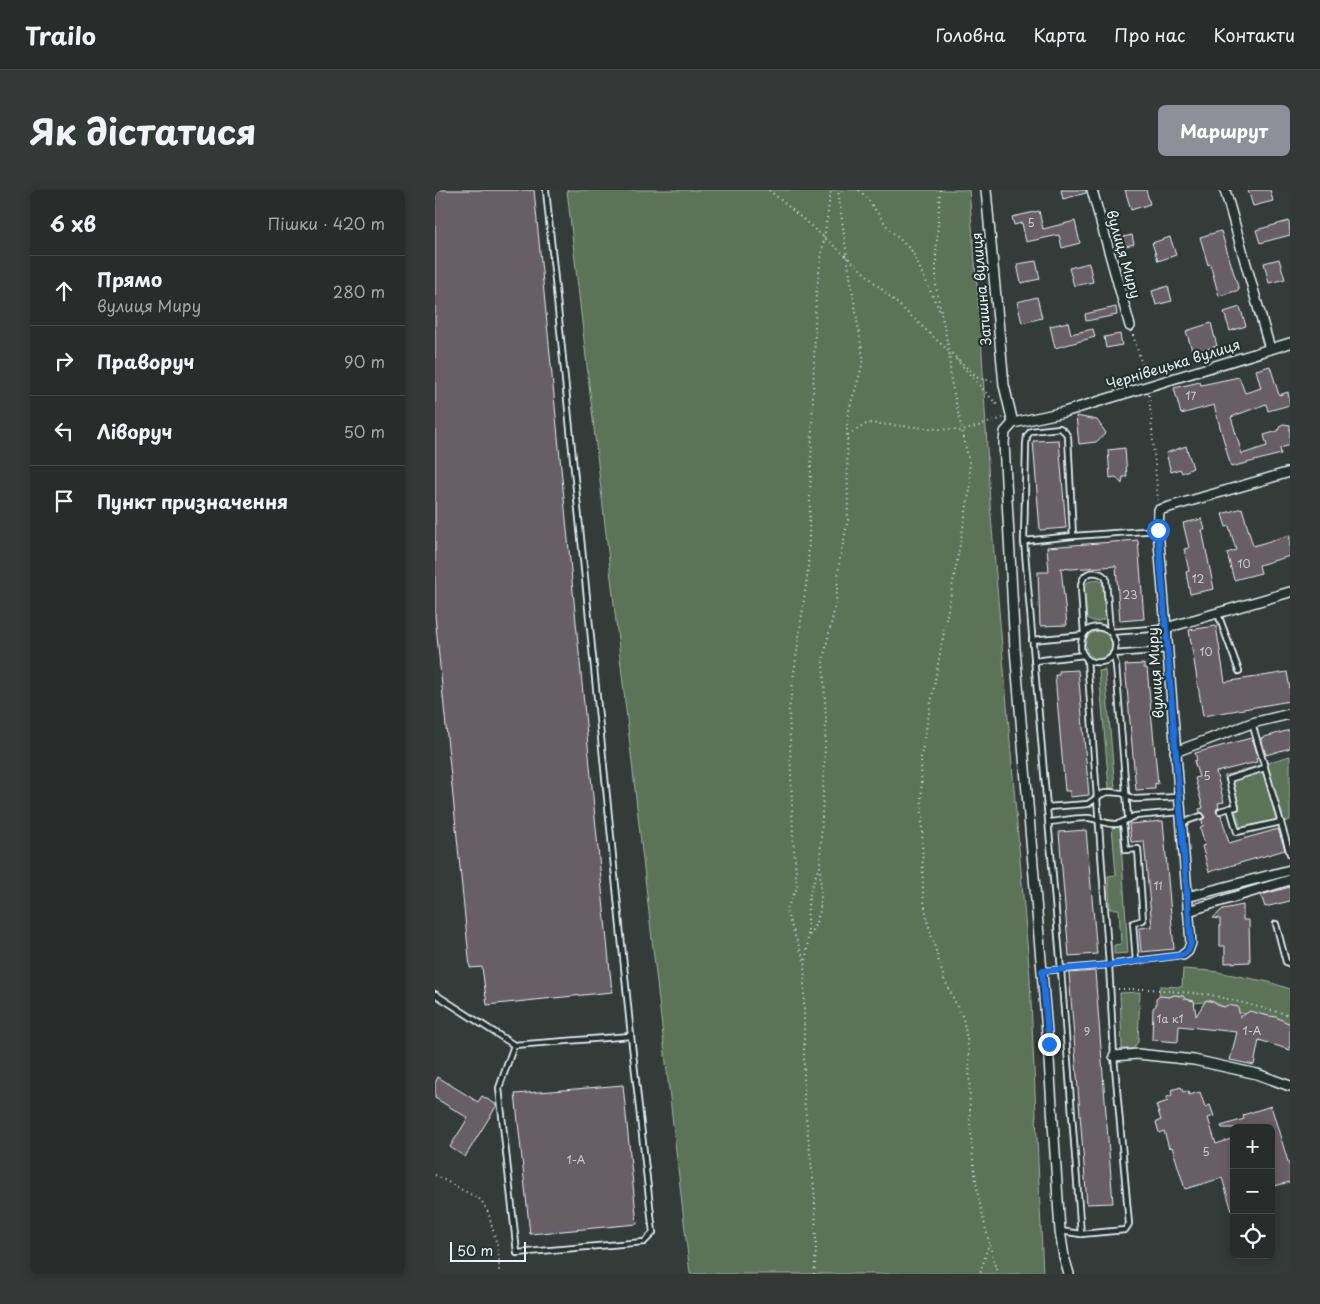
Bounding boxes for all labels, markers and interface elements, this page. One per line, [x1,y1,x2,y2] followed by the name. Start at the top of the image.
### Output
[25,17,96,53] text: Trailo
[935,21,1005,48] text: Головна
[1033,21,1086,48] text: Карта
[1114,21,1186,48] text: Про нас
[1214,21,1295,48] text: Контакти
[30,104,256,157] text: Як дістатися
[1158,105,1290,156] button: Маршрут
[50,207,96,239] text: 6 хв
[1101,207,1147,301] street label: вулиця Миру
[268,211,385,235] text: Пішки · 420 m
[1027,214,1035,231] house number: 5
[966,232,996,346] street label: Затишна вулиця
[97,265,162,293] text: Прямо
[50,277,78,305] icon: ahead
[333,279,385,303] text: 280 m
[97,293,201,317] text: вулиця Миру
[1103,334,1243,394] street label: Чернівецька вулиця
[50,347,78,375] icon: right
[97,347,194,375] text: Праворуч
[344,349,385,373] text: 90 m
[1186,387,1197,404] house number: 17
[50,417,78,445] icon: left
[97,417,173,445] text: Ліворуч
[344,419,385,443] text: 50 m
[50,487,78,515] icon: arrive
[97,487,288,515] text: Пункт призначення
[1147,519,1170,542] route start
[1238,555,1250,572] house number: 10
[1192,570,1205,587] house number: 12
[1123,586,1137,603] house number: 23
[1141,627,1169,719] street label: вулиця Миру
[1200,643,1212,660] house number: 10
[1203,767,1211,784] house number: 5
[1153,877,1163,894] house number: 11
[1157,1010,1183,1027] house number: 1а к1
[1243,1022,1262,1039] house number: 1-А
[1084,1023,1090,1040] house number: 9
[1038,1033,1061,1056] route end
[1230,1124,1275,1259] map controls
[1230,1124,1275,1169] button: +
[1202,1143,1210,1160] house number: 5
[567,1151,586,1168] house number: 1-А
[1230,1169,1275,1214] button: −
[1230,1214,1275,1259] button: locate
[450,1239,526,1262] scale bar
[457,1240,493,1261] text: 50 m

